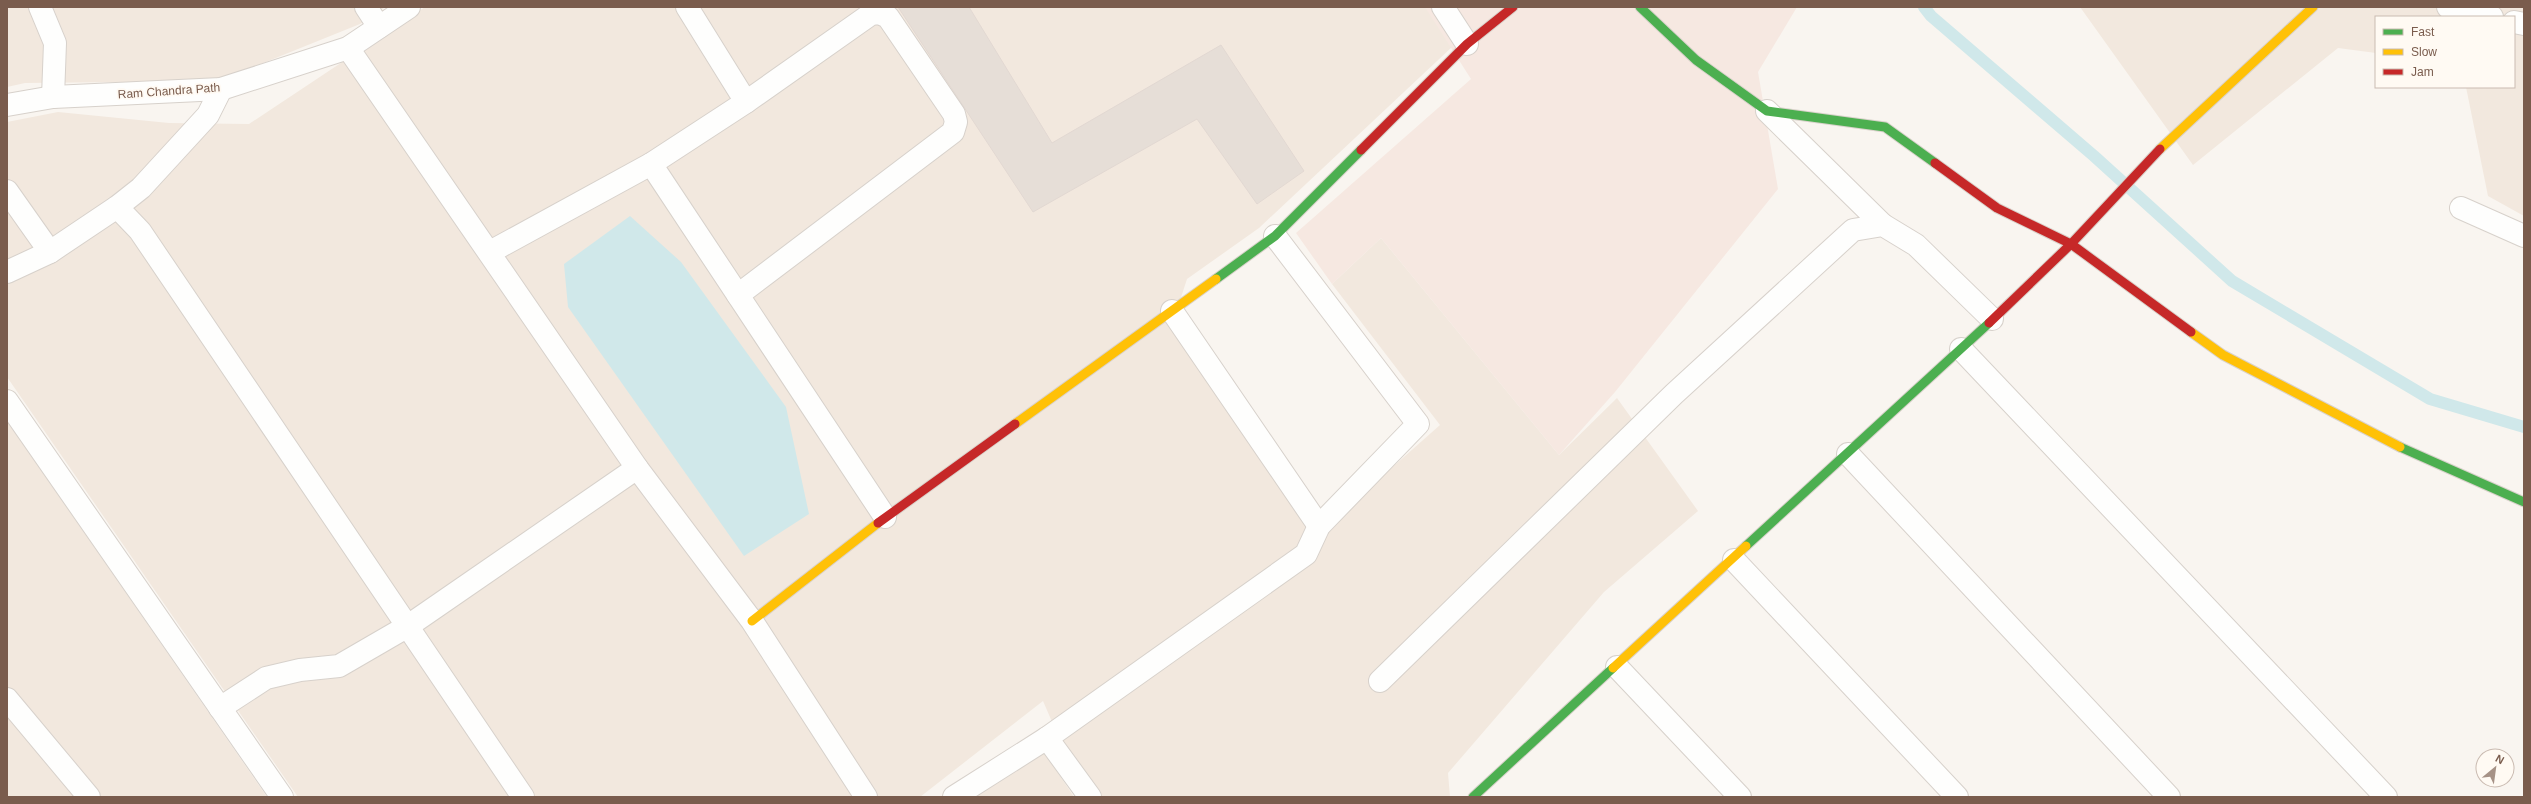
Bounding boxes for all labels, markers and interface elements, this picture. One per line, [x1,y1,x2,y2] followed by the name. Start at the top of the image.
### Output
[2375,16,2515,88] legend
[2411,25,2435,39] text: Fast
[2411,45,2437,59] text: Slow
[2411,65,2434,79] text: Jam
[117,80,221,102] street label: Ram Chandra Path
[2475,748,2515,788] north arrow
[2493,752,2506,766] text: N

